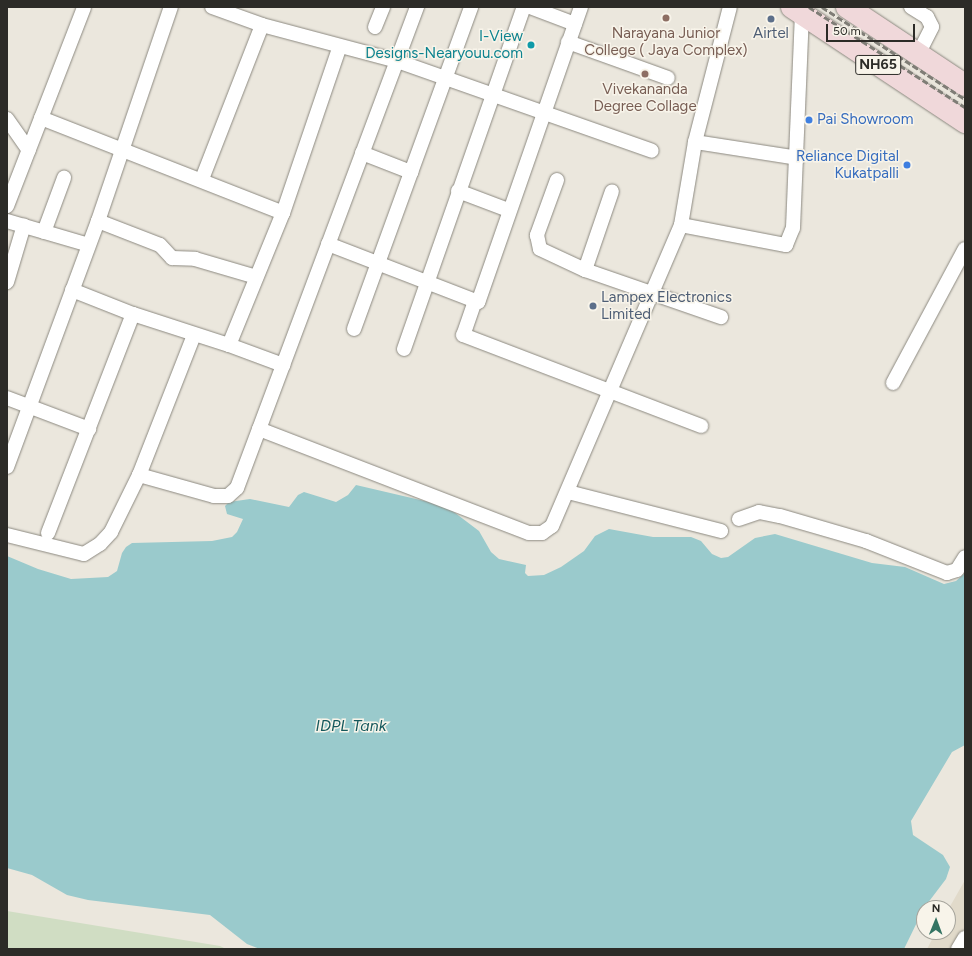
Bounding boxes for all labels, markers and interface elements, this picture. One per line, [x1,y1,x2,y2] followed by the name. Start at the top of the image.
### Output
[661,13,671,23] marker: Narayana Junior College ( Jaya Complex)
[766,14,776,24] marker: Airtel
[828,16,917,42] scale bar
[584,24,748,59] place label: Narayana Junior College ( Jaya Complex)
[833,24,861,38] text: 50 m
[753,25,789,43] place label: Airtel
[365,27,523,62] place label: I-View Designs-Nearyouu.com
[526,40,536,50] marker: I-View Designs-Nearyouu.com
[855,53,901,77] road number: NH65
[640,69,650,79] marker: Vivekananda Degree Collage
[593,80,697,115] place label: Vivekananda Degree Collage
[817,111,913,129] place label: Pai Showroom
[804,115,814,125] marker: Pai Showroom
[796,147,899,182] place label: Reliance Digital Kukatpalli
[902,160,912,170] marker: Reliance Digital Kukatpalli
[601,288,732,323] place label: Lampex Electronics Limited
[588,301,598,311] marker: Lampex Electronics Limited
[316,716,386,736] water label: IDPL Tank
[916,900,956,940] north arrow
[932,902,941,915] text: N

